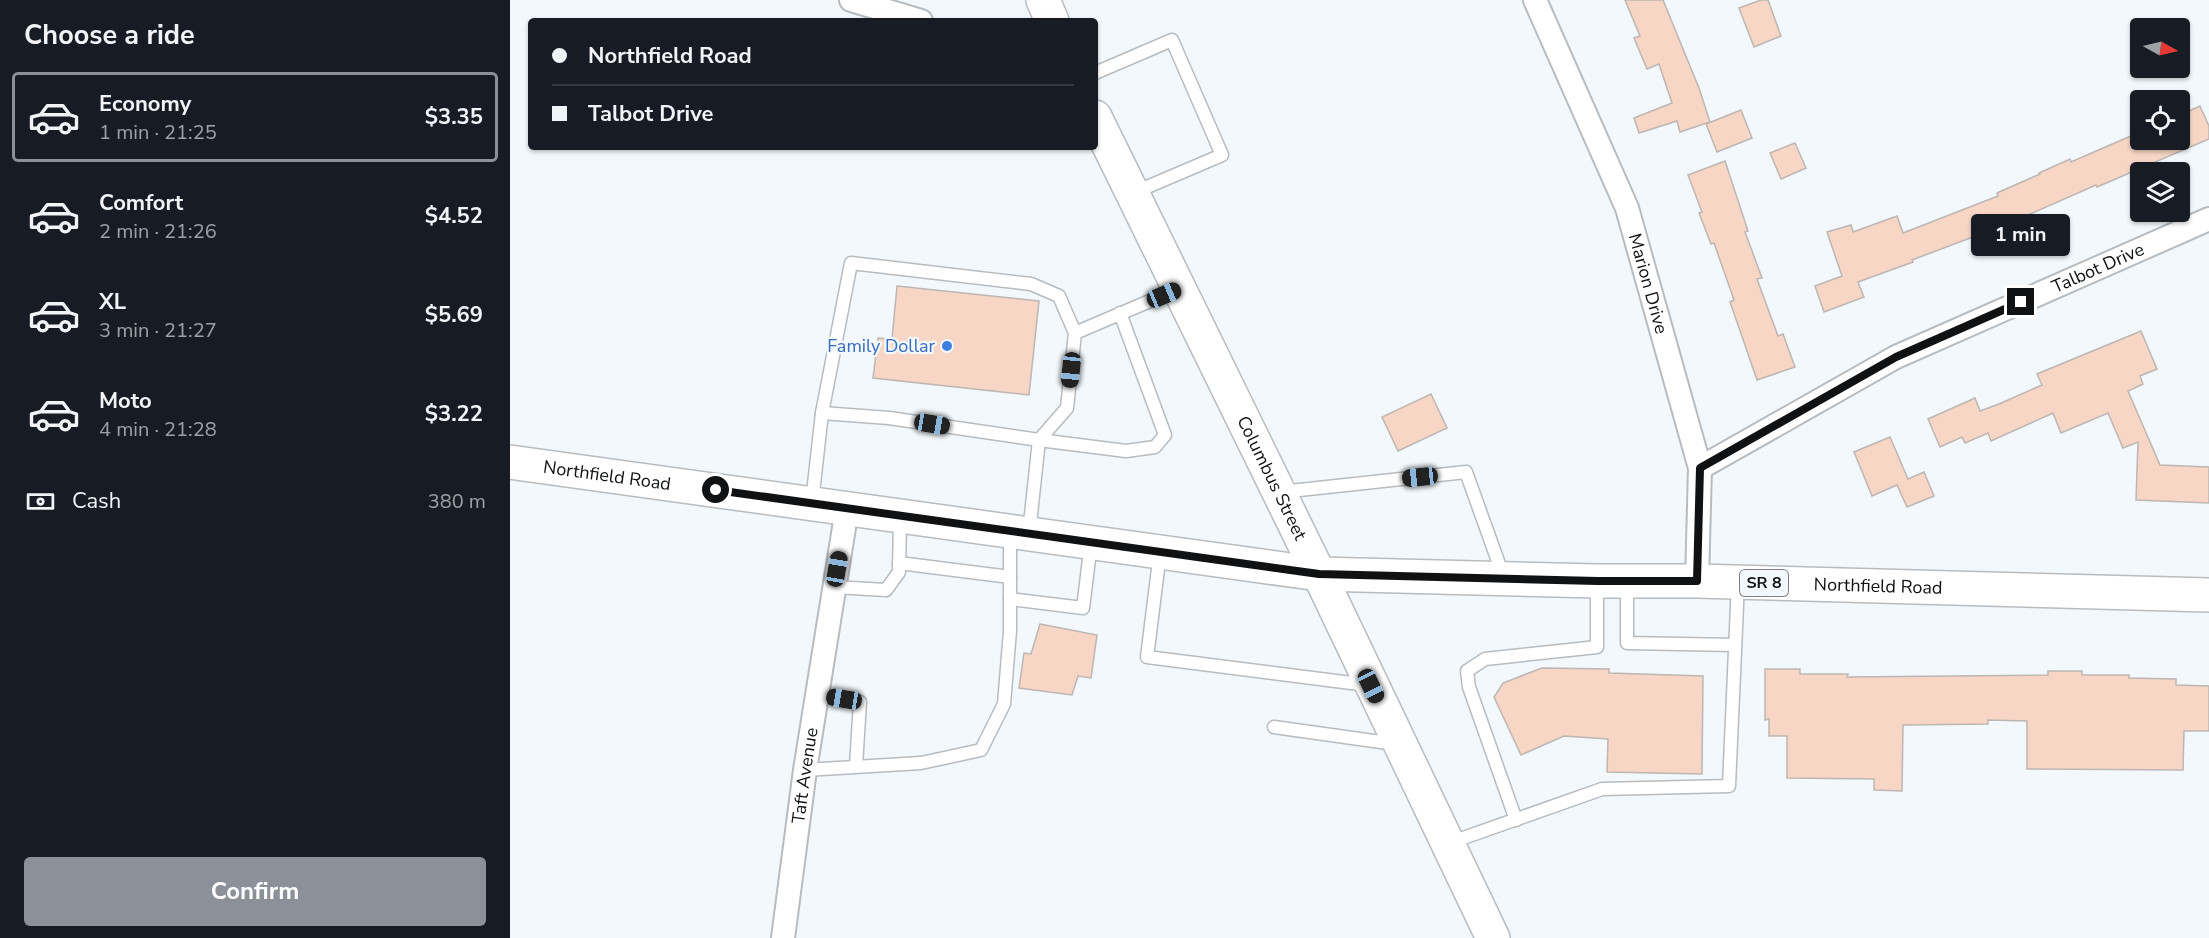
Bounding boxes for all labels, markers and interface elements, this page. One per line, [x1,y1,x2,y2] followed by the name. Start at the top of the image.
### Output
[24,17,195,54] text: Choose a ride
[2130,18,2190,78] north arrow
[2130,18,2190,222] map controls
[588,41,752,71] text: Northfield Road
[99,89,191,119] text: Economy
[27,90,81,144] icon: car
[2130,90,2190,150] button: locate
[588,99,713,129] text: Talbot Drive
[425,102,483,132] text: $3.35
[99,119,217,146] text: 1 min · 21:25
[2130,162,2190,222] button: layers
[99,188,183,218] text: Comfort
[27,189,81,243] icon: car
[425,201,483,231] text: $4.52
[1972,215,2071,257] callout: 1 min
[99,218,217,245] text: 2 min · 21:26
[1995,221,2046,248] text: 1 min
[1623,231,1674,337] street label: Marion Drive
[2048,237,2148,299] street label: Talbot Drive
[1144,280,1184,310] car
[99,287,126,317] text: XL
[27,288,81,342] icon: car
[2007,288,2034,315] route end
[425,300,483,330] text: $5.69
[99,317,217,344] text: 3 min · 21:27
[827,334,936,358] place label: Family Dollar
[940,339,954,353] marker: Family Dollar
[1060,351,1082,389] car
[99,386,152,416] text: Moto
[27,387,81,441] icon: car
[425,399,483,429] text: $3.22
[913,412,951,436] car
[1231,412,1313,545] street label: Columbus Street
[99,416,217,443] text: 4 min · 21:28
[542,455,672,496] street label: Northfield Road
[1401,466,1439,488] car
[702,476,729,503] route start
[24,485,57,518] icon: cash
[72,486,121,516] text: Cash
[428,488,486,515] text: 380 m
[825,550,849,588] car
[1740,570,1788,596] road number: SR 8
[1813,572,1943,600] street label: Northfield Road
[1355,666,1387,706] car
[825,687,863,711] car
[786,726,824,825] street label: Taft Avenue
[24,857,486,926] button: Confirm

